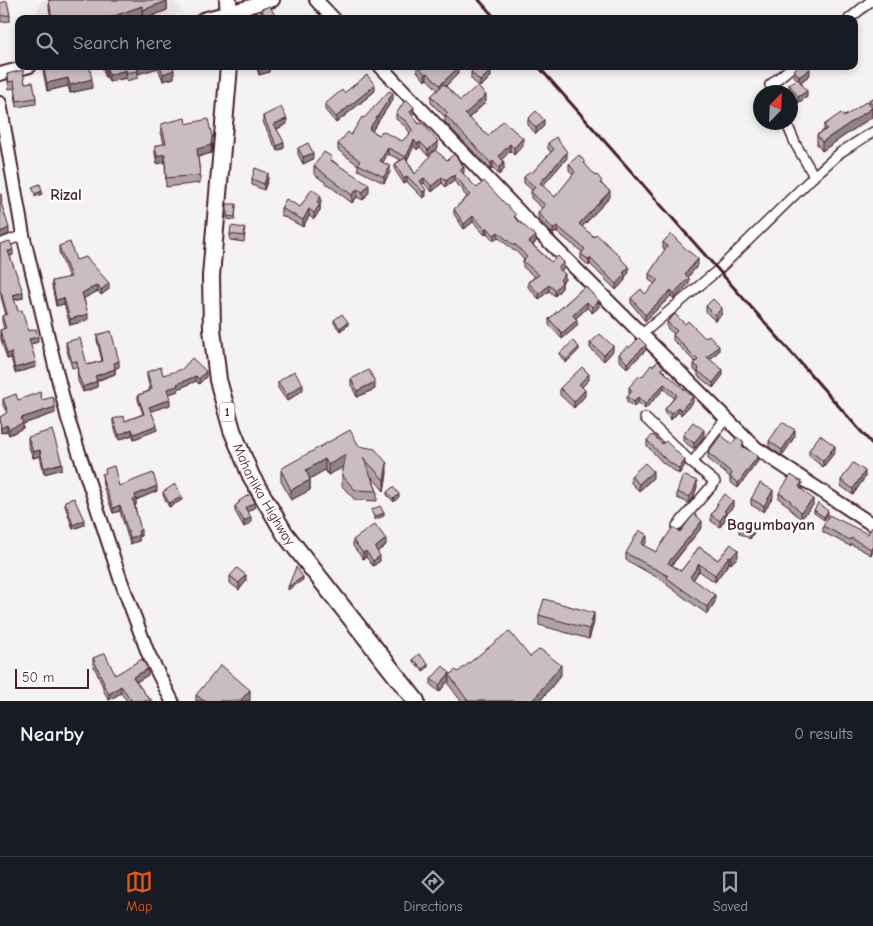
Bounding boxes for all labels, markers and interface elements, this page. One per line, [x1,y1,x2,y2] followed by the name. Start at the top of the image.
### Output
[15,15,858,70] search box
[33,29,61,57] icon: search
[73,32,172,54] text: Search here
[753,85,798,130] north arrow
[50,186,82,204] district label: Rizal
[220,402,234,422] road number: 1
[229,441,299,549] street label: Maharlika Highway
[727,516,815,534] district label: Bagumbayan
[15,666,89,689] scale bar
[22,669,54,686] text: 50 m
[20,722,84,746] text: Nearby
[794,725,853,743] text: 0 results
[125,868,153,915] tab: Map
[403,868,463,915] tab: Directions
[713,868,748,915] tab: Saved

